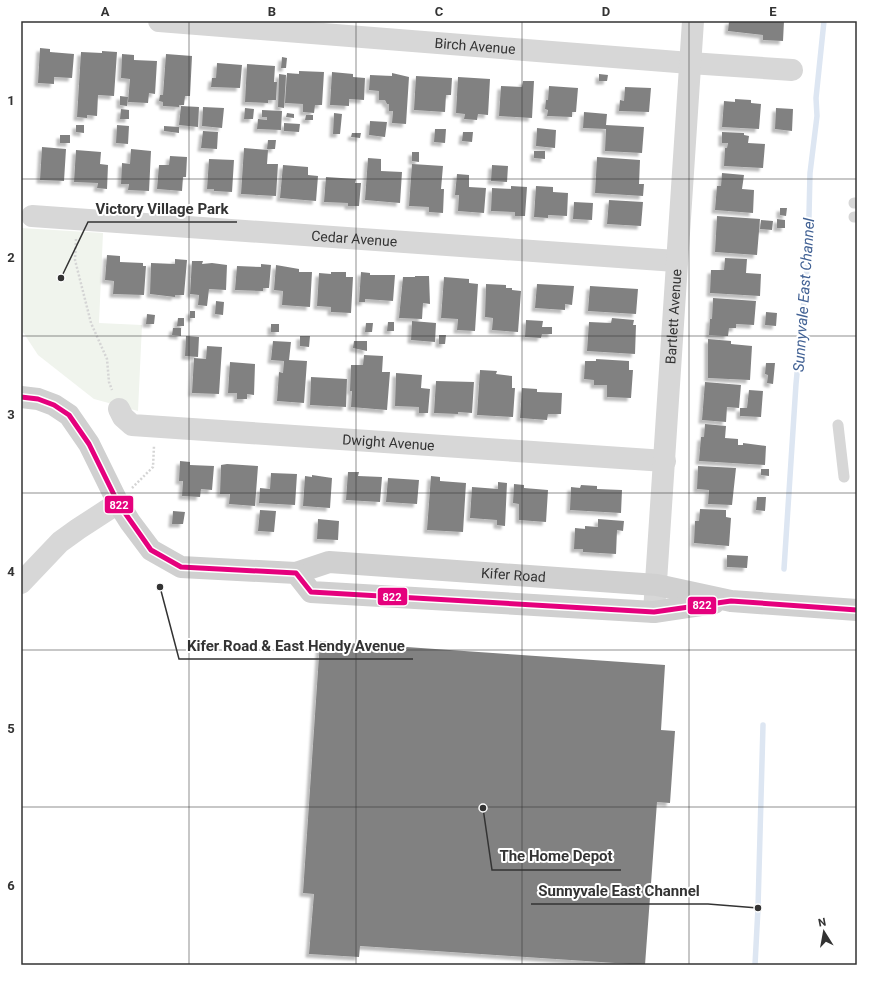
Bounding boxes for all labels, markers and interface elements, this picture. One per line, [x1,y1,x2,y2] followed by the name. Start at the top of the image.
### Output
[101,4,110,19] text: A
[268,4,276,19] text: B
[435,4,444,19] text: C
[602,4,610,19] text: D
[769,4,777,19] text: E
[434,35,516,57] street label: Birch Avenue
[7,93,15,108] text: 1
[88,195,237,222] callout: Victory Village Park
[95,200,230,218] text: Victory Village Park
[790,217,818,373] water label: Sunnyvale East Channel
[311,228,398,249] street label: Cedar Avenue
[7,250,15,265] text: 2
[662,269,685,365] street label: Bartlett Avenue
[7,407,15,422] text: 3
[342,431,435,453] street label: Dwight Avenue
[104,495,134,514] line badge: 822
[110,499,128,512] text: 822
[7,564,15,579] text: 4
[481,565,546,585] street label: Kifer Road
[377,587,408,606] line badge: 822
[383,591,401,604] text: 822
[687,596,717,615] line badge: 822
[693,599,711,612] text: 822
[179,632,413,659] callout: Kifer Road & East Hendy Avenue
[187,637,405,655] text: Kifer Road & East Hendy Avenue
[7,721,15,736] text: 5
[492,843,621,870] callout: The Home Depot
[499,847,613,865] text: The Home Depot
[531,877,708,904] callout: Sunnyvale East Channel
[7,878,15,893] text: 6
[538,882,700,900] text: Sunnyvale East Channel
[804,912,844,952] north arrow
[817,916,827,930] text: N

